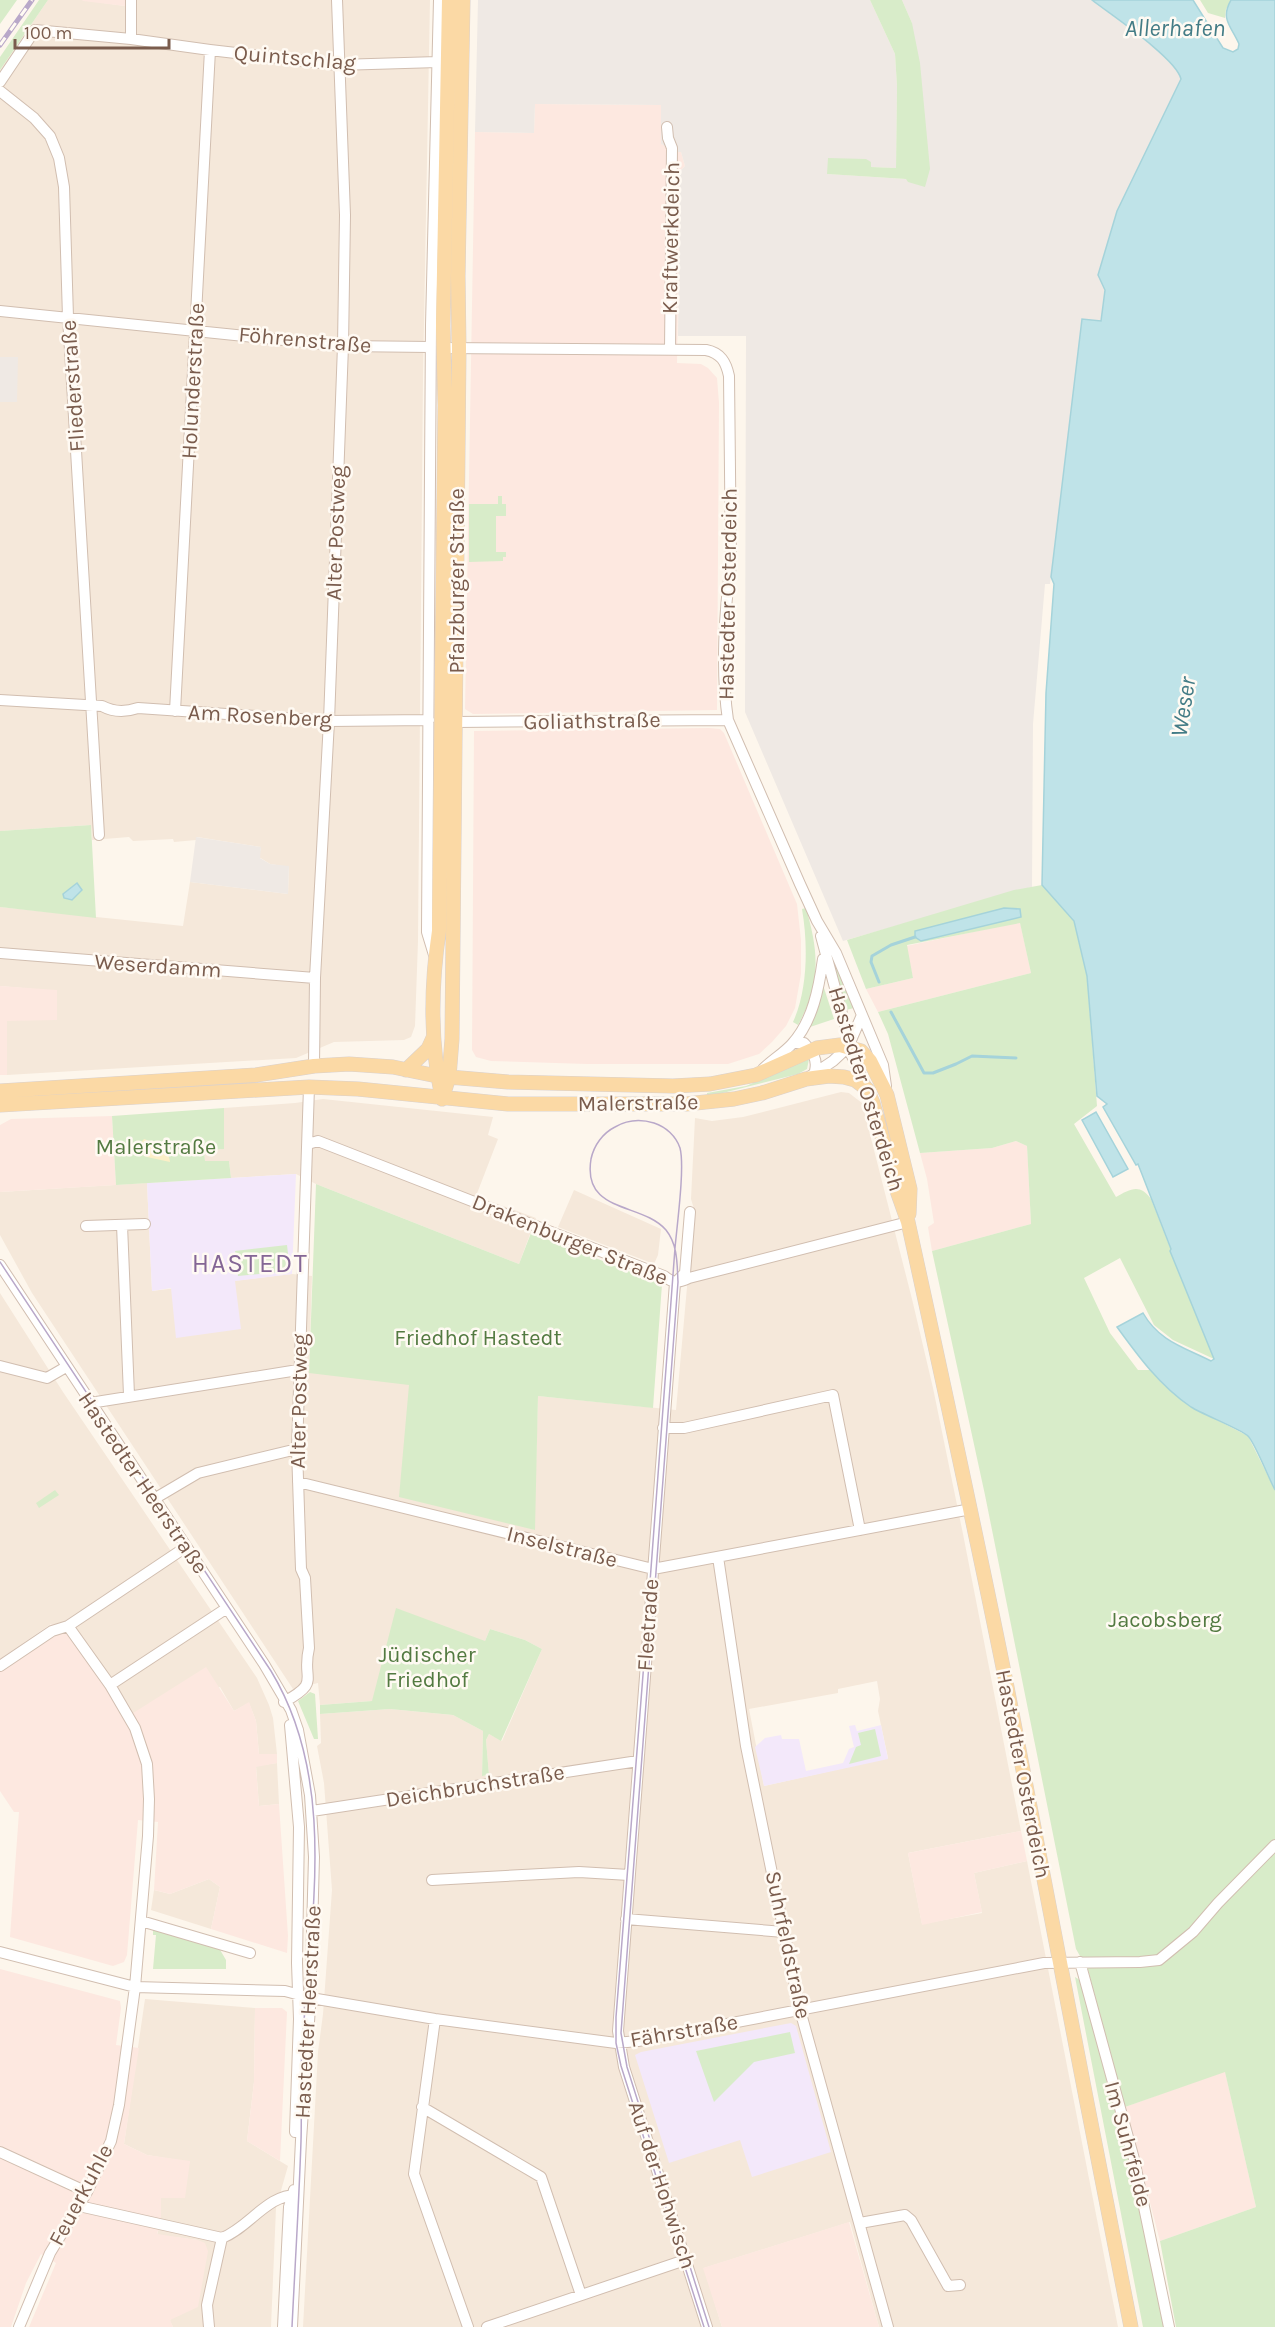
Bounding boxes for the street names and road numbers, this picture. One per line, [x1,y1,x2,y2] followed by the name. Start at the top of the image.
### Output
[233,40,358,76] street label: Quintschlag
[657,162,685,314] street label: Kraftwerkdeich
[176,302,210,460] street label: Holunderstraße
[55,319,91,453] street label: Fliederstraße
[237,321,373,359] street label: Föhrenstraße
[321,464,351,601] street label: Alter Postweg
[444,488,470,674] street label: Pfalzburger Straße
[713,488,743,700] street label: Hastedter Osterdeich
[187,699,333,733] street label: Am Rosenberg
[523,707,661,735] street label: Goliathstraße
[94,949,222,983] street label: Weserdamm
[822,984,910,1194] street label: Hastedter Osterdeich
[577,1089,699,1117] street label: Malerstraße
[468,1189,672,1291] street label: Drakenburger Straße
[285,1333,313,1469] street label: Alter Postweg
[72,1387,214,1579] street label: Hastedter Heerstraße
[504,1521,620,1573] street label: Inselstraße
[632,1578,664,1672] street label: Fleetrade
[990,1667,1056,1881] street label: Hastedter Osterdeich
[384,1759,566,1813] street label: Deichbruchstraße
[760,1869,816,2021] street label: Suhrfeldstraße
[289,1905,327,2119] street label: Hastedter Heerstraße
[628,2009,740,2053] street label: Fährstraße
[1099,2078,1157,2210] street label: Im Suhrfelde
[623,2098,701,2272] street label: Auf der Hohwisch
[43,2140,119,2250] street label: Feuerkuhle

